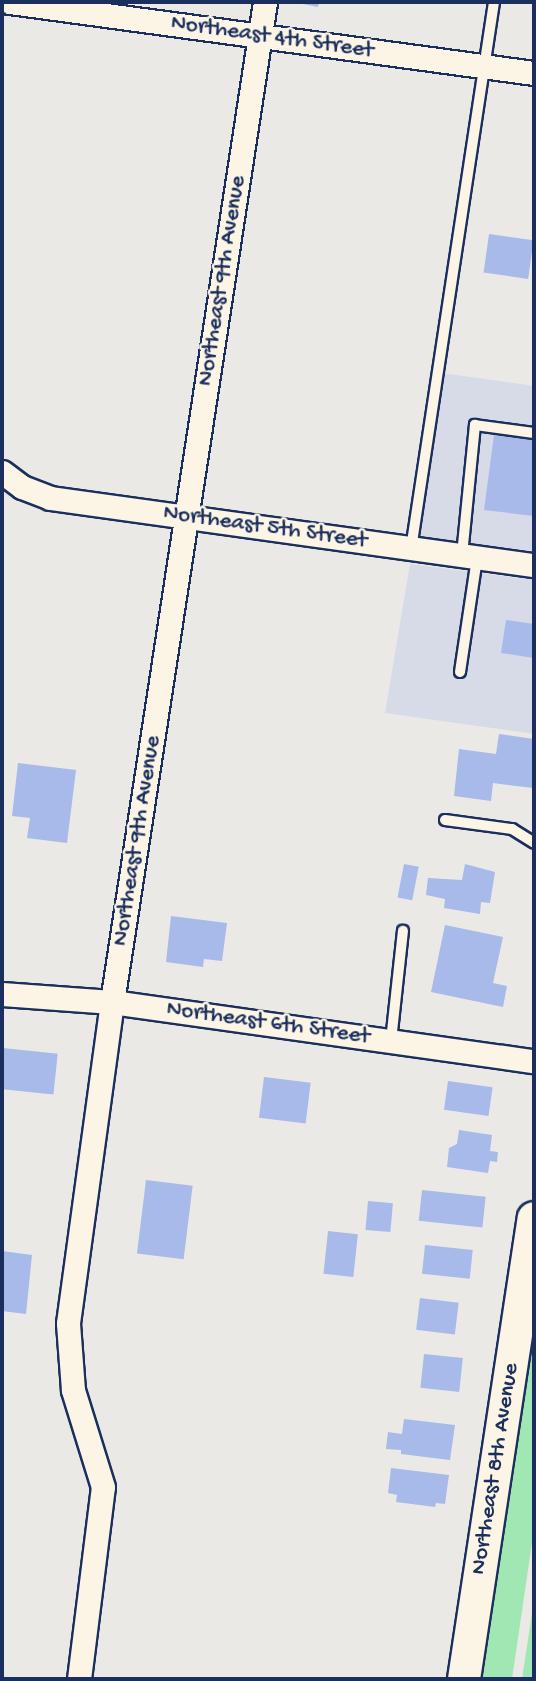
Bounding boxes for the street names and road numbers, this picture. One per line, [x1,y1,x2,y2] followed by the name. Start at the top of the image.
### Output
[169,10,375,66] street label: Northeast 4th Street
[193,174,253,388] street label: Northeast 9th Avenue
[161,500,369,556] street label: Northeast 5th Street
[108,734,168,948] street label: Northeast 9th Avenue
[165,996,371,1052] street label: Northeast 6th Street
[466,1361,526,1577] street label: Northeast 8th Avenue

